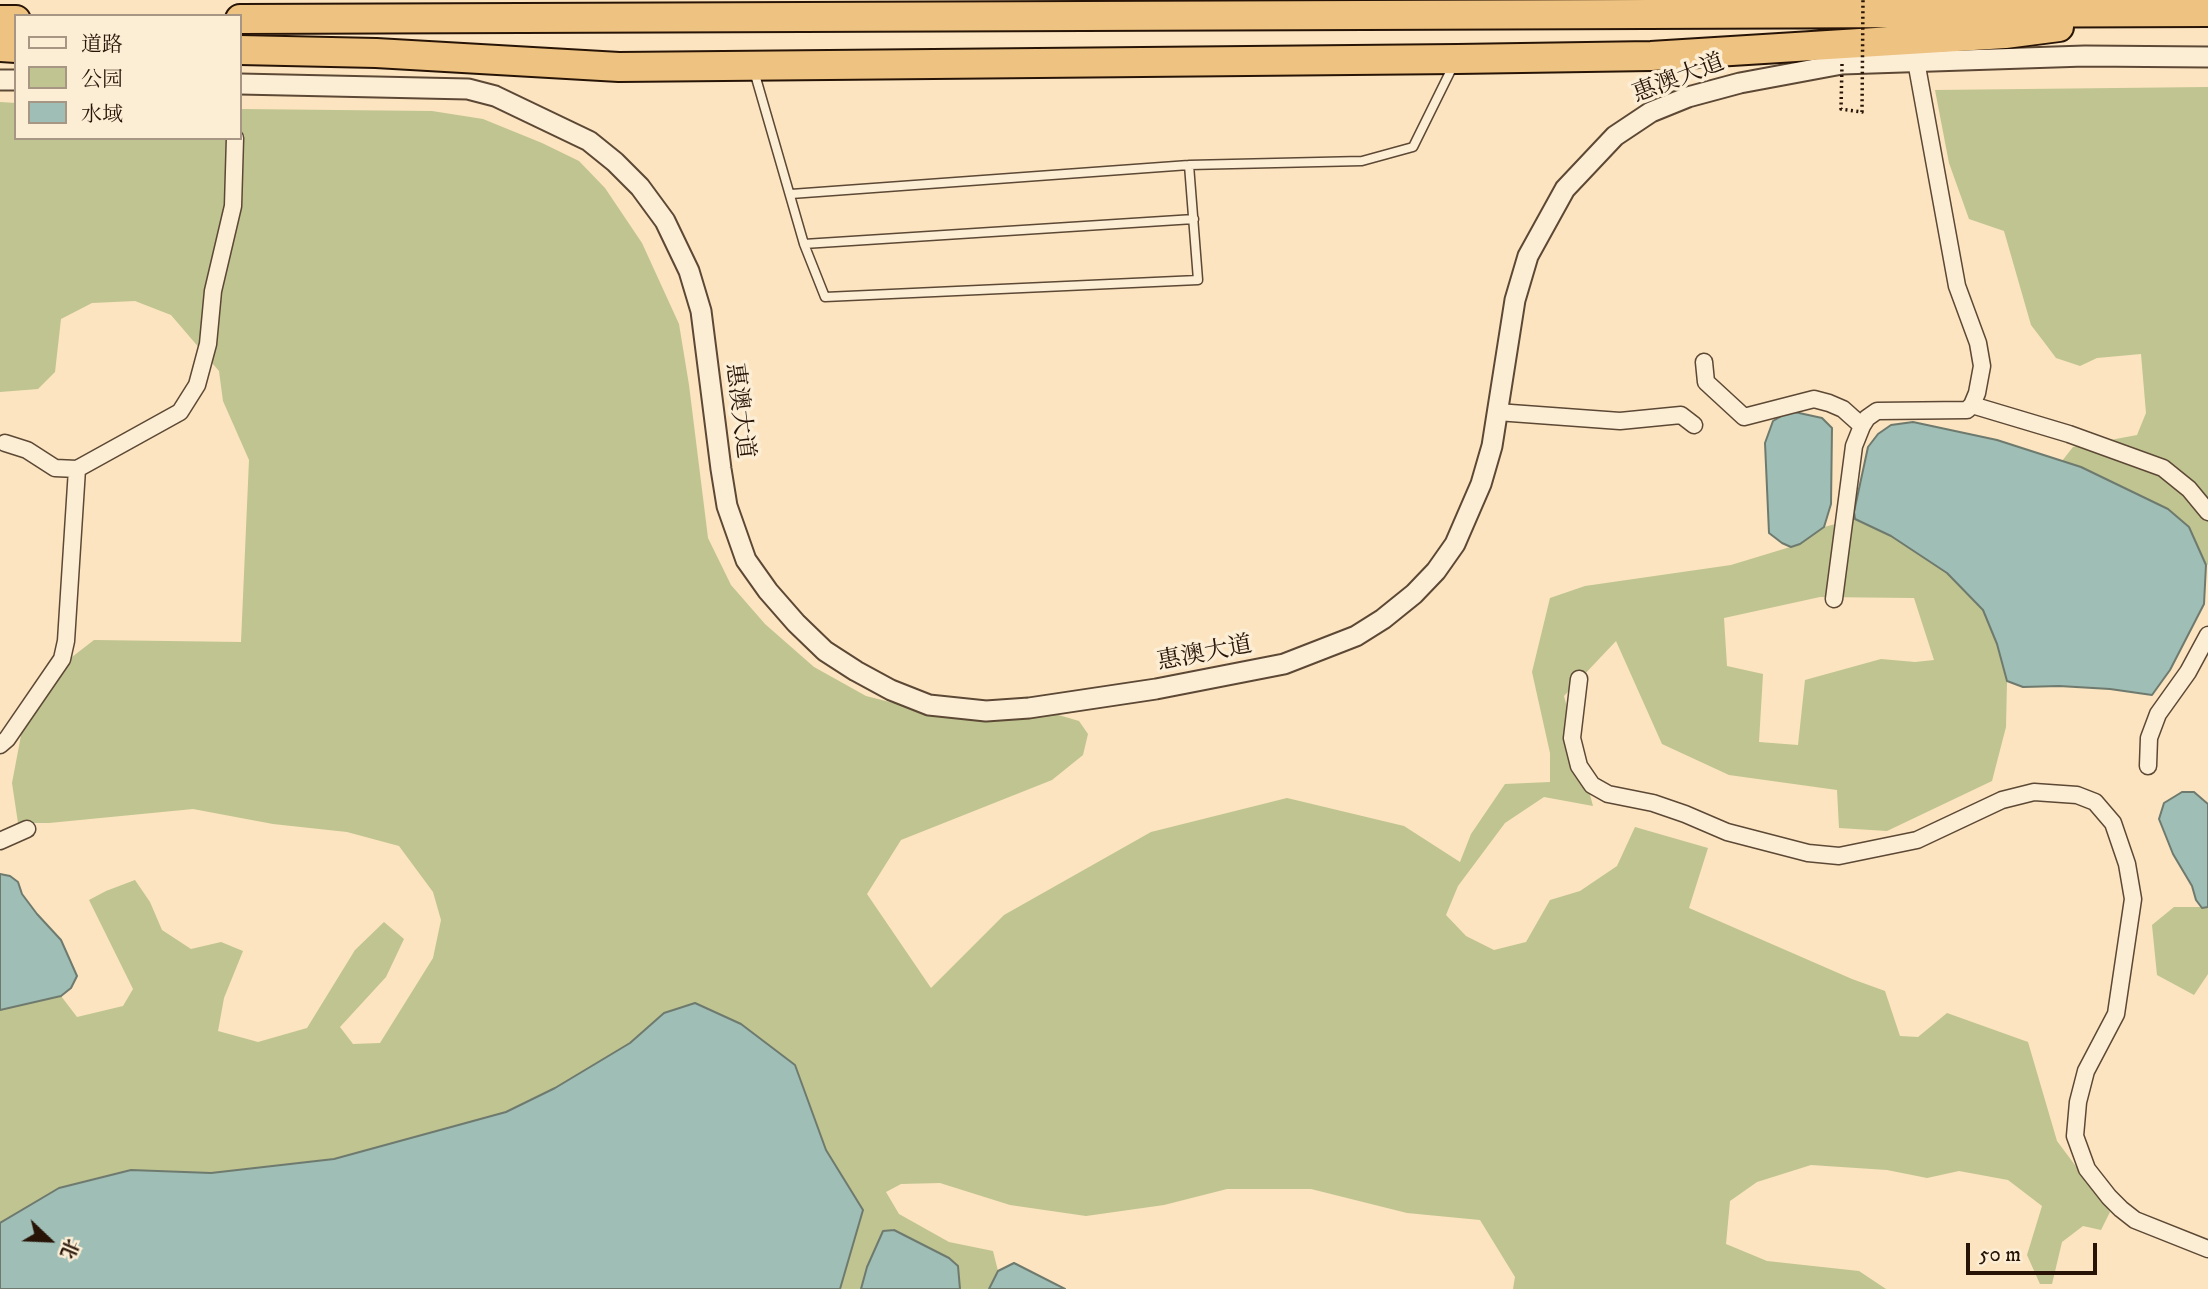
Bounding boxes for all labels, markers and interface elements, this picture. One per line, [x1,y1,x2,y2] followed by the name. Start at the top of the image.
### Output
[14,14,242,140] legend
[81,32,123,58] text: 道路
[1629,49,1729,111] street label: 惠澳大道
[81,67,123,93] text: 公园
[81,102,123,128] text: 水域
[718,362,758,460] street label: 惠澳大道
[1155,632,1255,678] street label: 惠澳大道
[14,1205,84,1275] north arrow
[1970,1230,2101,1274] scale bar
[54,1235,83,1262] text: 北
[1979,1242,2021,1268] text: 50 m

